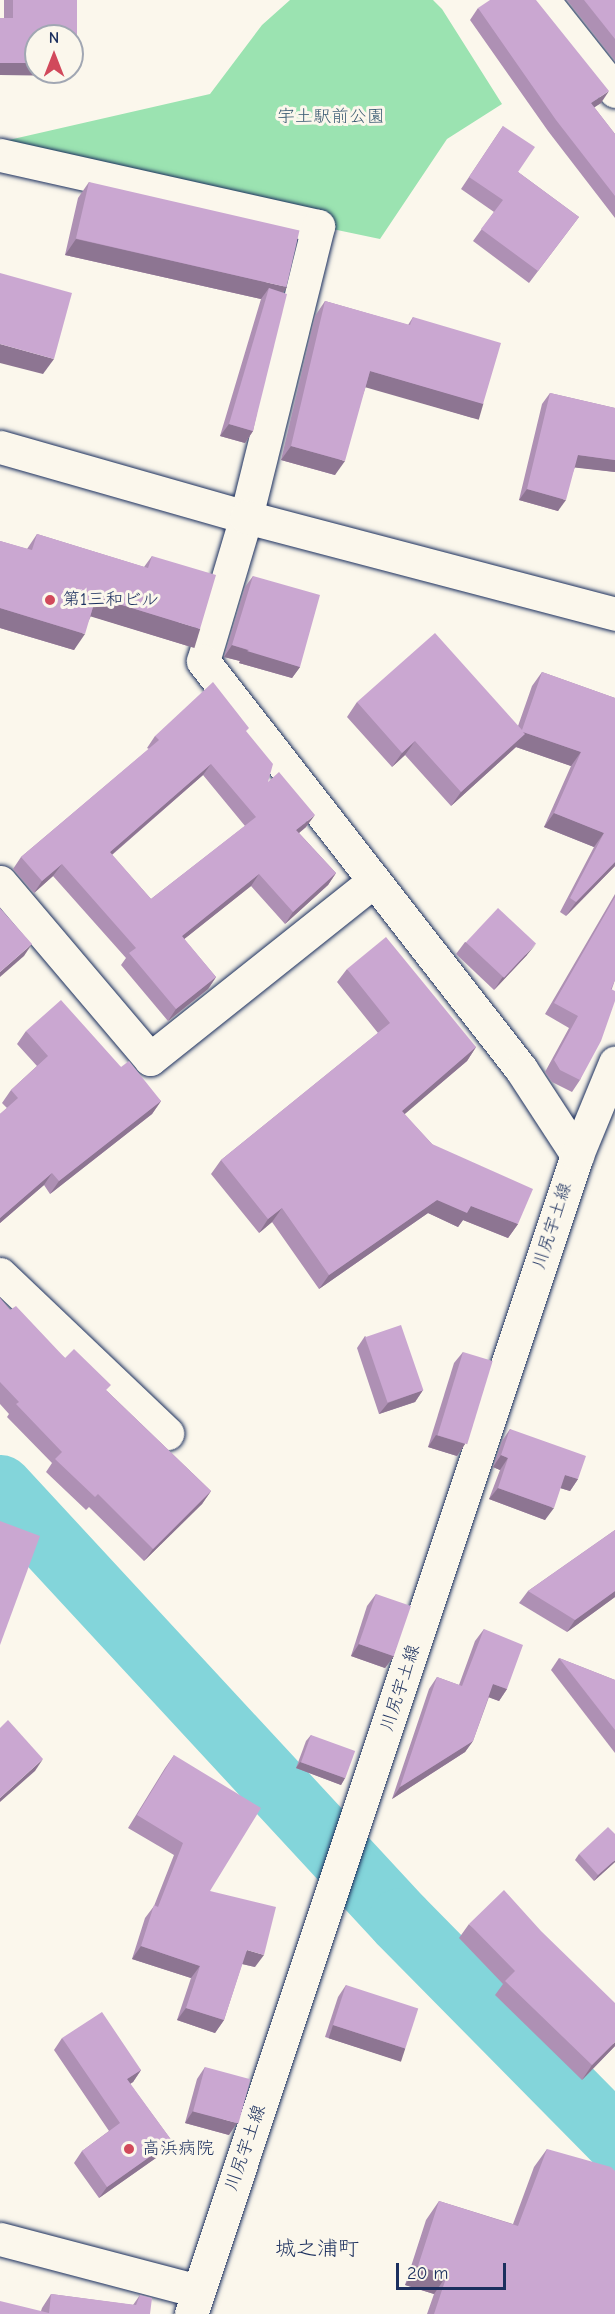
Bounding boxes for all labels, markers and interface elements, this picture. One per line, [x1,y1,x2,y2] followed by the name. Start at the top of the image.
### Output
[24,24,84,84] north arrow
[49,29,59,47] text: N
[277,106,385,128] park label: 宇土駅前公園
[62,589,159,611] place label: 第1三和ビル
[43,593,57,607] marker: 第1三和ビル
[529,1180,577,1272] street label: 川尻宇土線
[377,1642,425,1734] street label: 川尻宇土線
[221,2102,271,2194] street label: 川尻宇土線
[142,2138,214,2160] place label: 高浜病院
[120,2140,138,2158] marker: 高浜病院
[275,2235,359,2261] district label: 城之浦町
[399,2251,508,2289] scale bar
[407,2263,448,2284] text: 20 m

